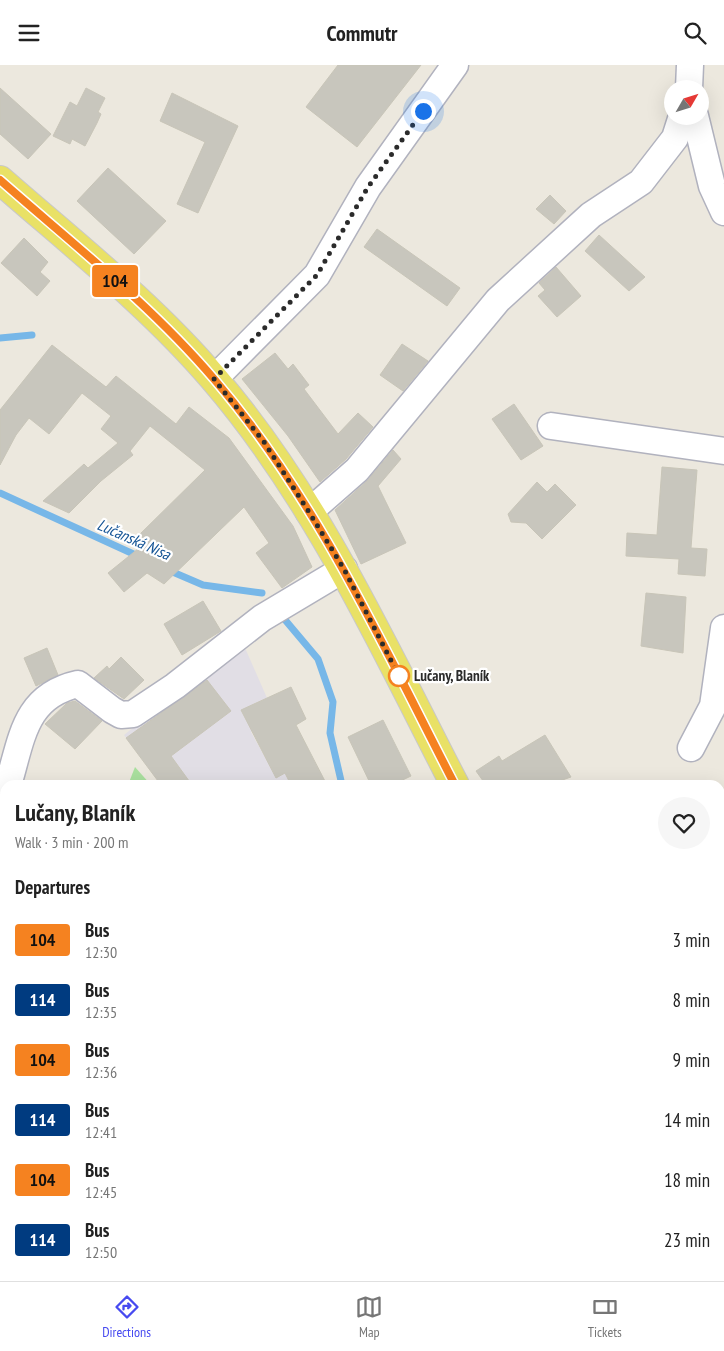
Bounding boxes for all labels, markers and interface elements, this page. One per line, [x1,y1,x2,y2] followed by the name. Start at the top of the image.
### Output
[15,19,43,47] icon: menu
[326,19,398,47] text: Commutr
[681,19,709,47] icon: search
[664,80,709,125] north arrow
[664,80,709,125] map controls
[411,99,436,124] your location
[86,265,144,297] line badge: 104
[102,269,128,292] text: 104
[94,514,175,565] water label: Lučanská Nisa
[388,665,410,687] marker: Lučany, Blaník
[414,666,490,685] place label: Lučany, Blaník
[15,797,135,828] text: Lučany, Blaník
[658,797,710,849] button: heart
[15,832,128,852] text: Walk · 3 min · 200 m
[15,875,90,899] text: Departures
[85,918,109,942] text: Bus
[30,928,55,951] text: 104
[673,928,710,952] text: 3 min
[85,942,117,962] text: 12:30
[85,978,109,1002] text: Bus
[30,988,55,1011] text: 114
[673,988,710,1012] text: 8 min
[85,1002,117,1022] text: 12:35
[85,1038,109,1062] text: Bus
[30,1048,55,1071] text: 104
[673,1048,710,1072] text: 9 min
[85,1062,117,1082] text: 12:36
[85,1098,109,1122] text: Bus
[30,1108,55,1131] text: 114
[664,1108,710,1132] text: 14 min
[85,1122,117,1142] text: 12:41
[85,1158,109,1182] text: Bus
[30,1168,55,1191] text: 104
[664,1168,710,1192] text: 18 min
[85,1182,117,1202] text: 12:45
[85,1218,109,1242] text: Bus
[30,1228,55,1251] text: 114
[664,1228,710,1252] text: 23 min
[85,1242,117,1262] text: 12:50
[102,1293,151,1341] tab: Directions
[355,1293,383,1341] tab: Map
[588,1293,622,1341] tab: Tickets

